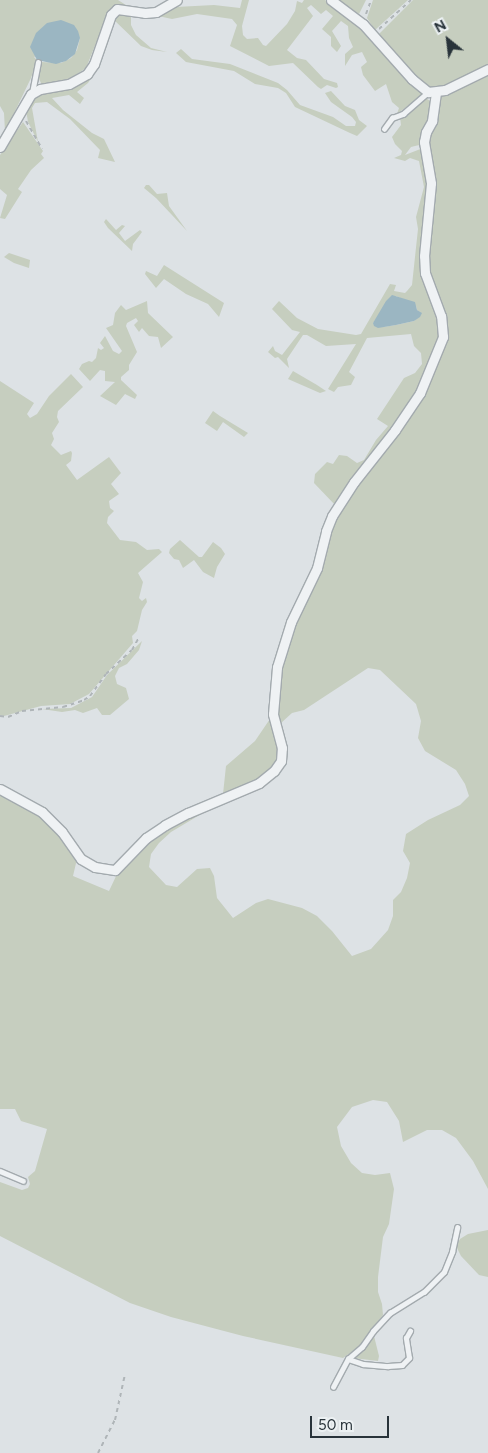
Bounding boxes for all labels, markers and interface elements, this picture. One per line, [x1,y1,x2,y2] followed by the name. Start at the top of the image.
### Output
[423,15,473,65] north arrow
[432,16,449,37] text: N
[313,1406,392,1438] scale bar
[318,1416,353,1434] text: 50 m

